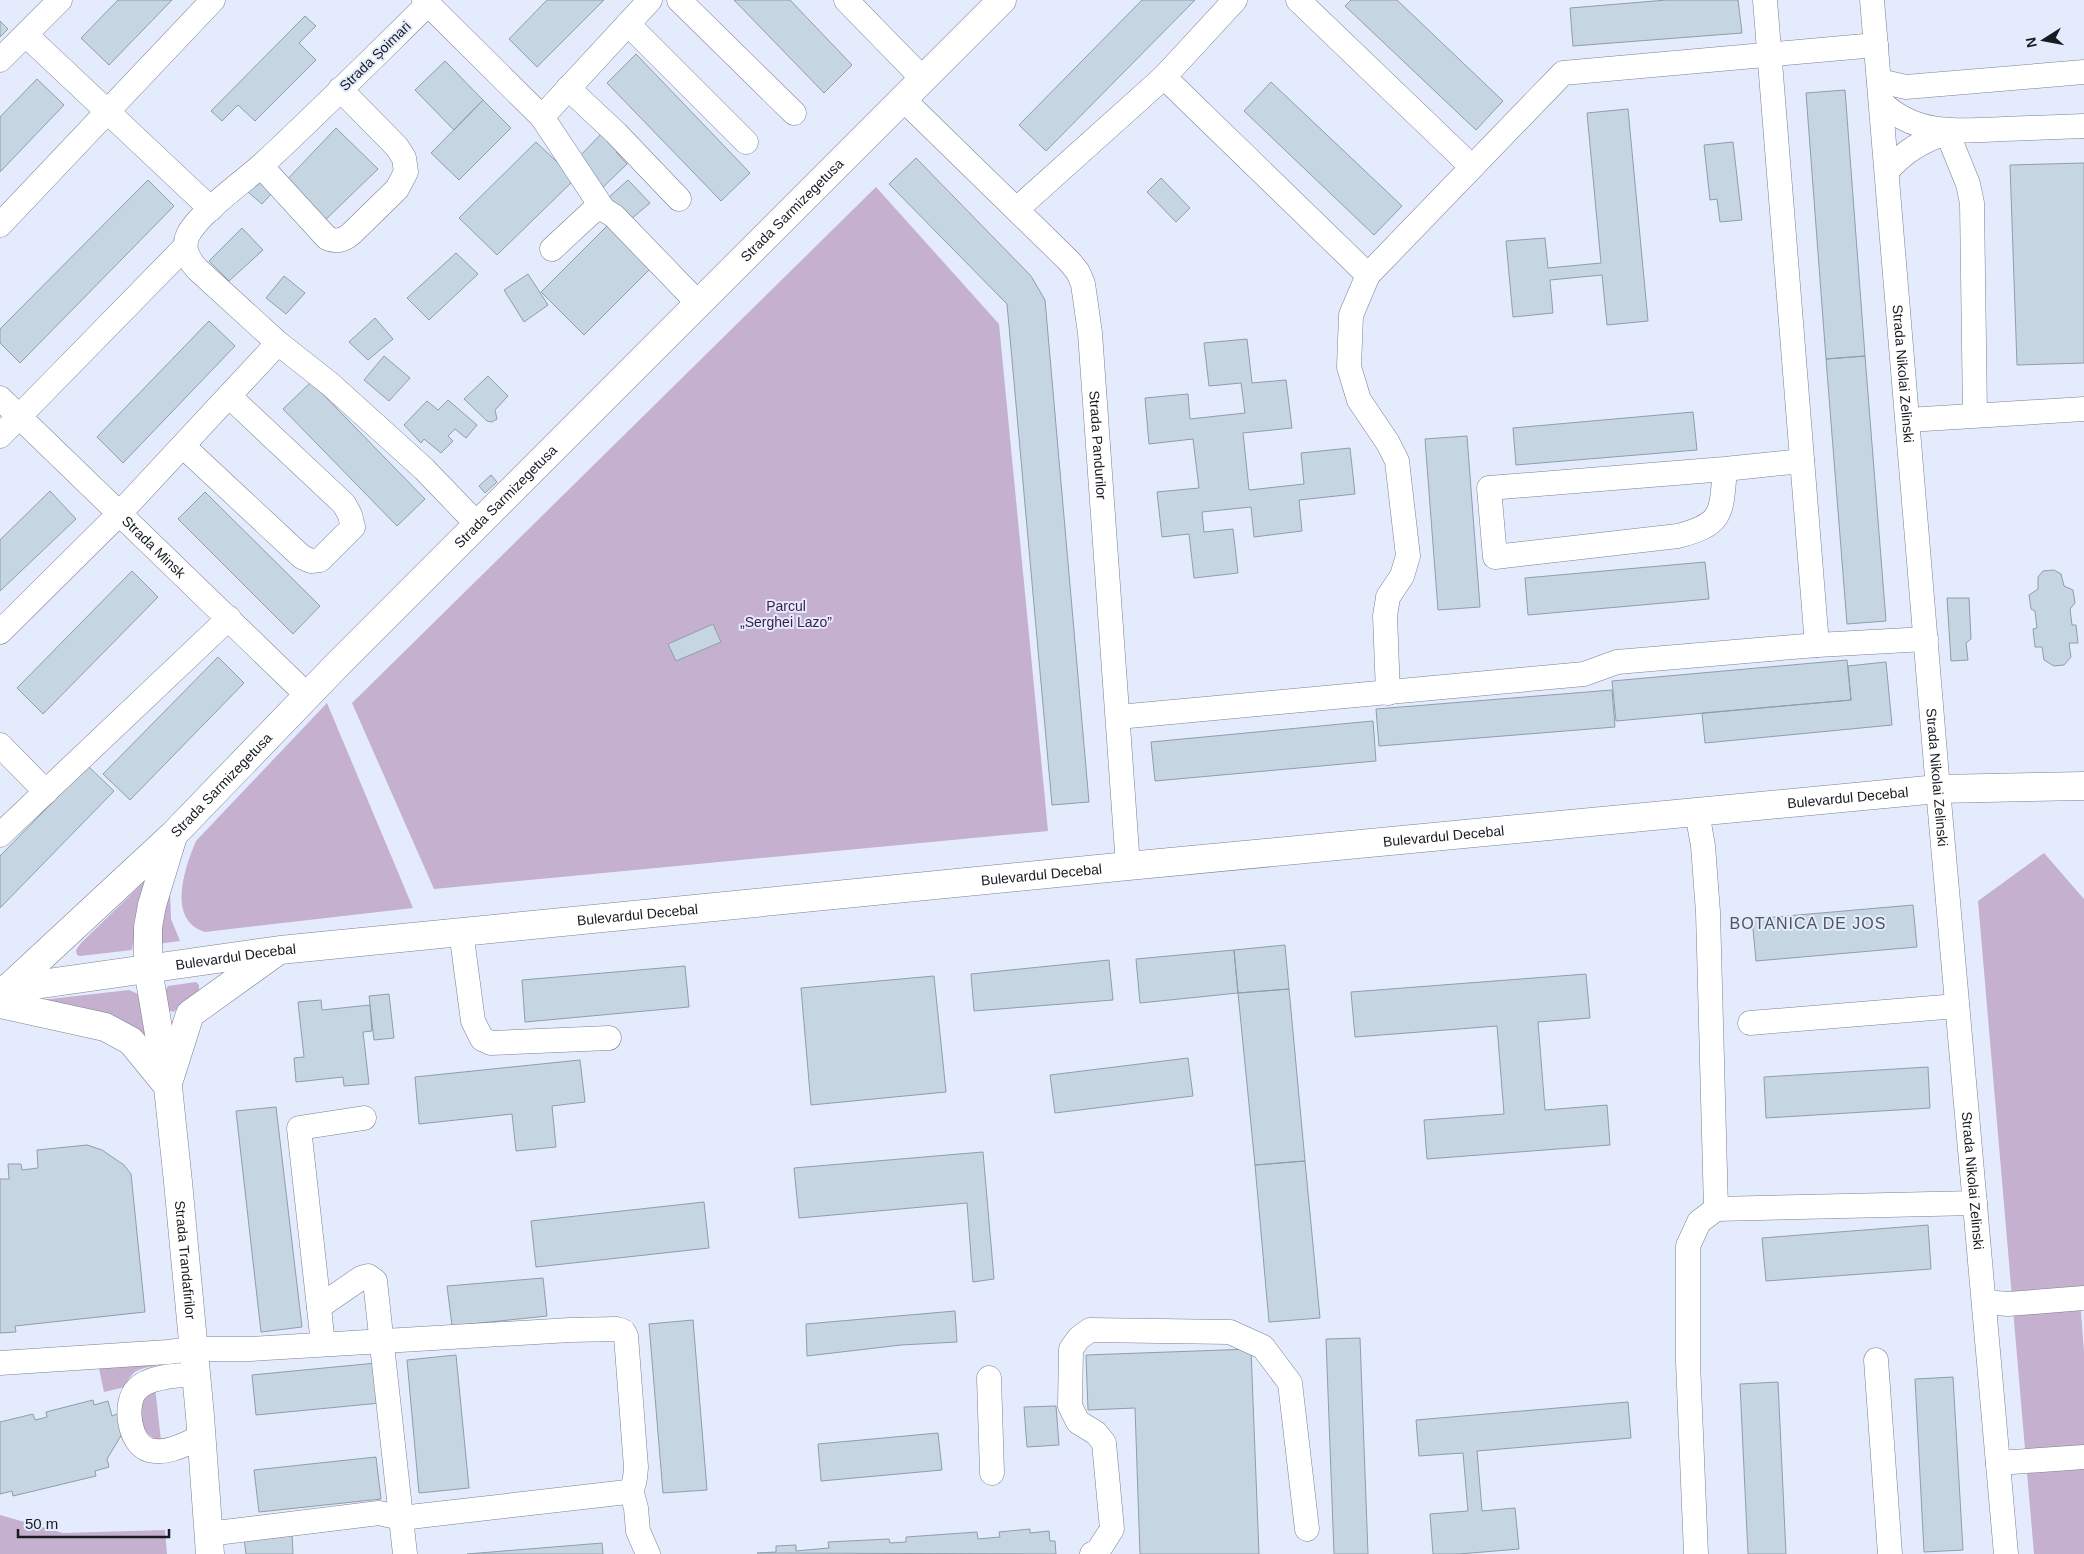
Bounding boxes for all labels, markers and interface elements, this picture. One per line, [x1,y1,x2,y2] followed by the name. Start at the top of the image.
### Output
[2019,15,2069,65] north arrow
[336,18,414,94] street label: Strada Șoimari
[2022,36,2040,49] text: N
[737,155,847,265] street label: Strada Sarmizegetusa
[1890,304,1917,443] street label: Strada Nikolai Zelinski
[1086,390,1110,500] street label: Strada Pandurilor
[451,442,560,551] street label: Strada Sarmizegetusa
[119,513,189,582] street label: Strada Minsk
[740,598,832,630] park label: Parcul „Serghei Lazo”
[1923,708,1951,847] street label: Strada Nikolai Zelinski
[167,729,275,840] street label: Strada Sarmizegetusa
[1786,784,1909,811] street label: Bulevardul Decebal
[1382,822,1505,850] street label: Bulevardul Decebal
[980,861,1103,889] street label: Bulevardul Decebal
[576,901,699,929] street label: Bulevardul Decebal
[1730,915,1886,932] district label: BOTANICA DE JOS
[174,940,297,973] street label: Bulevardul Decebal
[1959,1111,1987,1250] street label: Strada Nikolai Zelinski
[172,1200,199,1320] street label: Strada Trandafirilor
[18,1506,169,1538] scale bar
[25,1515,58,1532] text: 50 m

